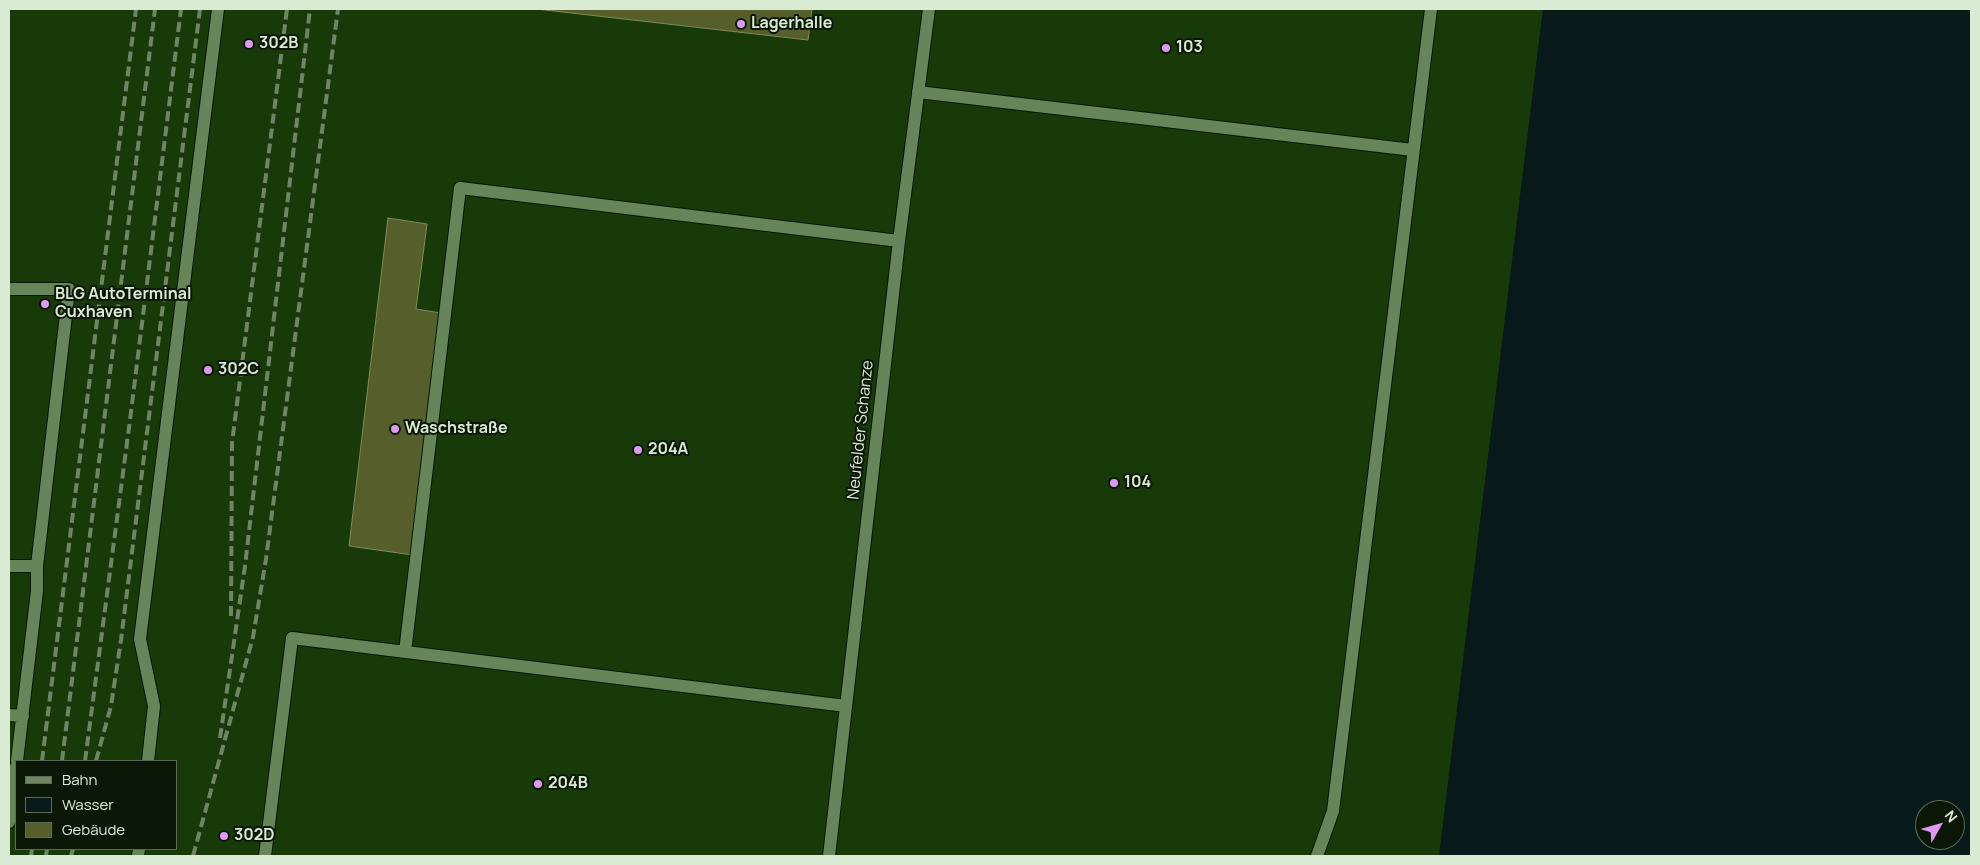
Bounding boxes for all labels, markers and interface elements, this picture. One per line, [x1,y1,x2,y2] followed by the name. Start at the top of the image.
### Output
[751,14,832,34] place label: Lagerhalle
[735,18,747,30] marker: Lagerhalle
[259,34,298,54] place label: 302B
[243,38,255,50] marker: 302B
[1176,38,1203,58] place label: 103
[1160,42,1172,54] marker: 103
[55,285,191,323] place label: BLG AutoTerminal Cuxhaven
[39,298,51,310] marker: BLG AutoTerminal Cuxhaven
[844,359,878,501] street label: Neufelder Schanze
[218,360,259,380] place label: 302C
[202,364,214,376] marker: 302C
[405,419,508,439] place label: Waschstraße
[389,423,401,435] marker: Waschstraße
[648,440,688,460] place label: 204A
[632,444,644,456] marker: 204A
[1124,473,1151,493] place label: 104
[1108,477,1120,489] marker: 104
[15,760,178,850] legend
[62,769,97,790] text: Bahn
[548,774,588,794] place label: 204B
[532,778,544,790] marker: 204B
[62,794,114,815] text: Wasser
[1915,800,1965,850] north arrow
[1941,806,1962,826] text: N
[62,819,125,840] text: Gebäude
[234,826,275,846] place label: 302D
[218,830,230,842] marker: 302D

